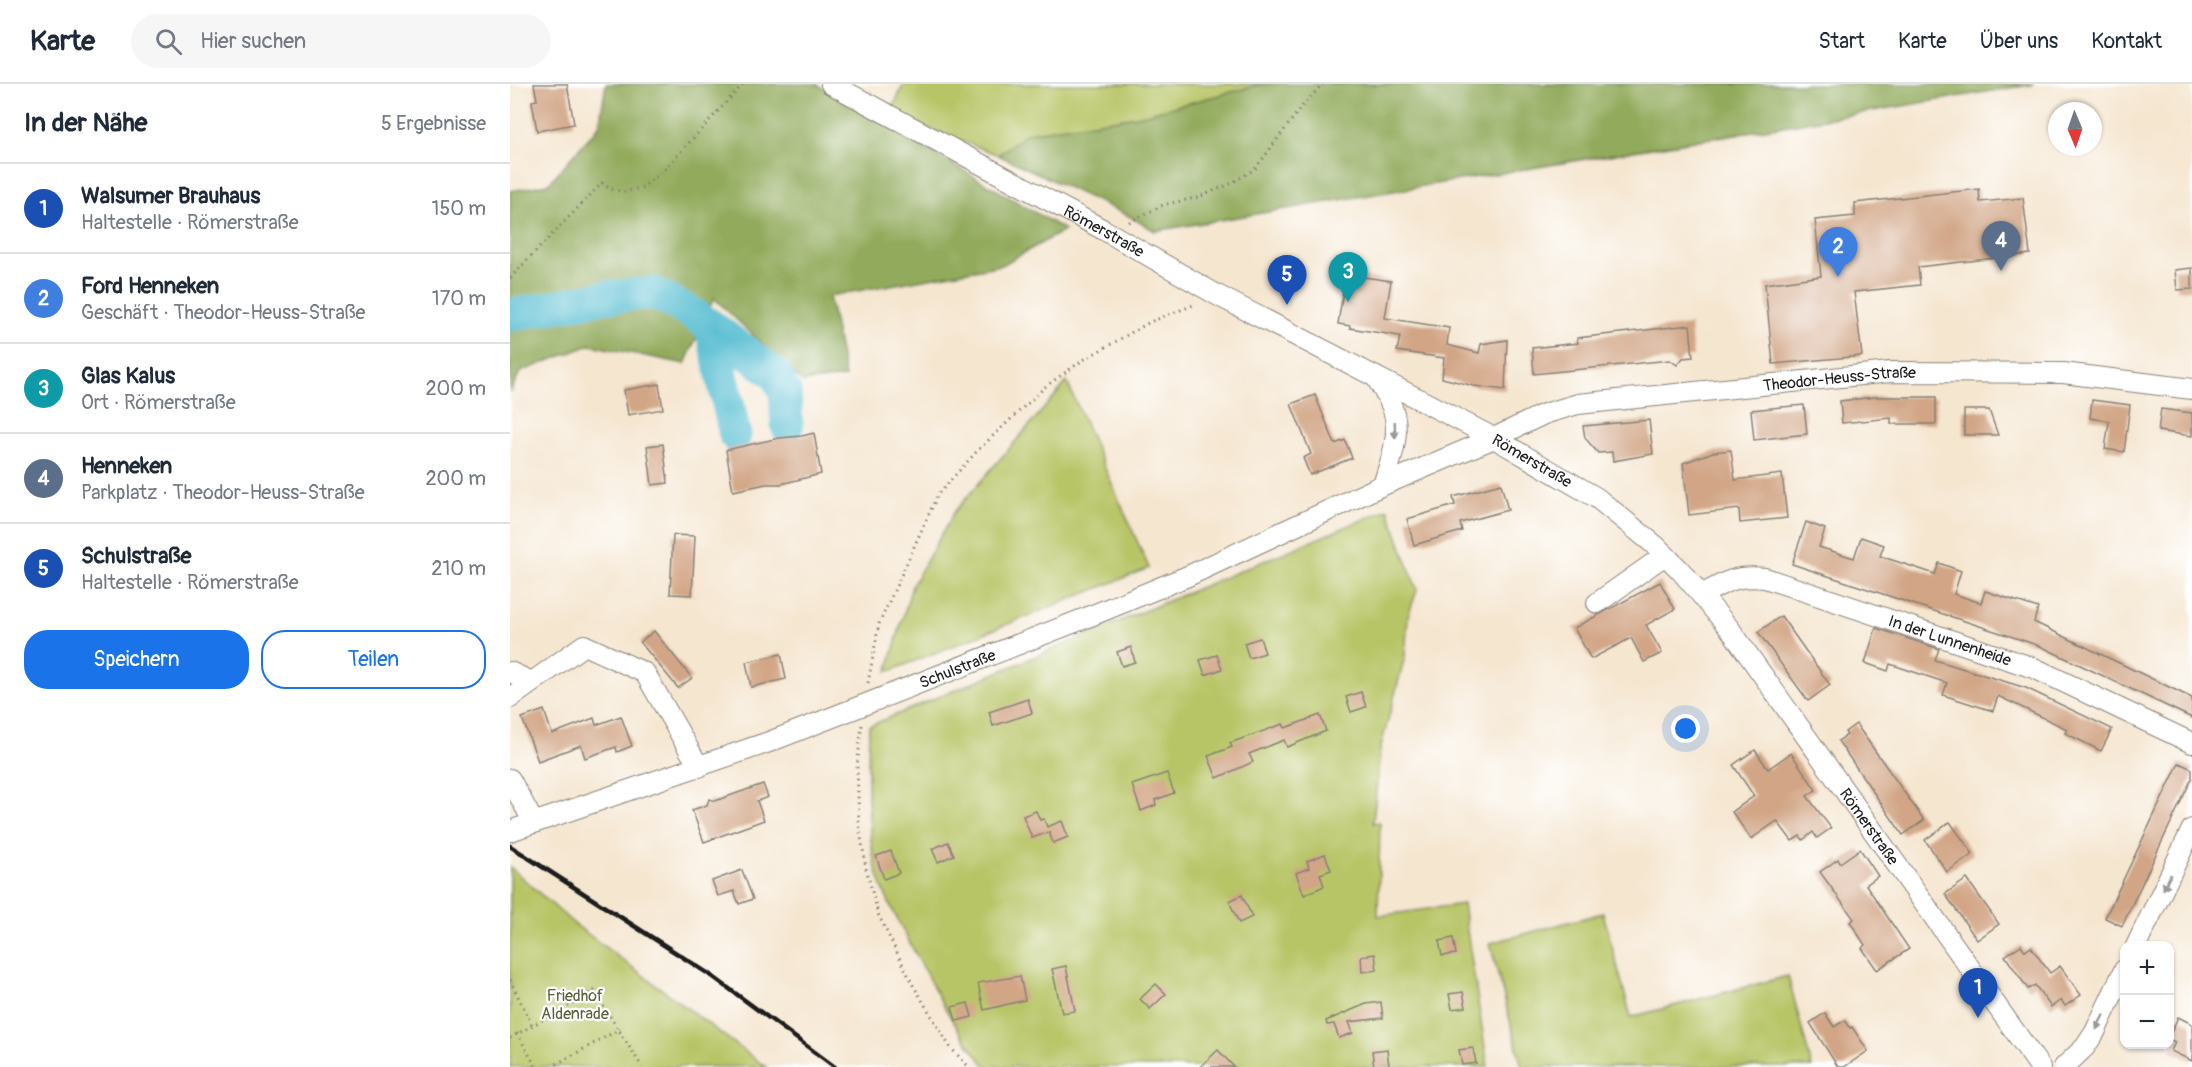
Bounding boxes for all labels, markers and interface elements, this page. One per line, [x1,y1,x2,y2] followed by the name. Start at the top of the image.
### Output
[131,14,551,68] search box
[30,24,95,59] text: Karte
[152,25,185,58] icon: search
[200,27,306,55] text: Hier suchen
[1819,28,1865,55] text: Start
[1898,28,1947,55] text: Karte
[1980,28,2058,55] text: Über uns
[2091,28,2162,55] text: Kontakt
[2048,102,2102,156] north arrow
[24,107,147,139] text: In der Nähe
[381,111,486,136] text: 5 Ergebnisse
[81,182,260,210] text: Walsumer Brauhaus
[40,196,47,221] text: 1
[432,196,486,221] text: 150 m
[1060,201,1148,262] street label: Römerstraße
[81,210,299,235] text: Haltestelle · Römerstraße
[1982,222,2020,271] pin: 4
[1818,228,1858,277] pin: 2
[1328,252,1368,302] pin: 3
[1268,256,1306,305] pin: 5
[81,272,219,300] text: Ford Henneken
[38,286,49,311] text: 2
[432,286,486,311] text: 170 m
[81,300,365,325] text: Geschäft · Theodor-Heuss-Straße
[81,362,175,390] text: Glas Kalus
[1762,363,1916,396] street label: Theodor-Heuss-Straße
[38,376,49,401] text: 3
[425,376,486,401] text: 200 m
[81,390,236,415] text: Ort · Römerstraße
[1390,421,1400,440] one-way arrow
[1488,430,1575,492] street label: Römerstraße
[81,452,172,480] text: Henneken
[38,466,49,491] text: 4
[425,466,486,491] text: 200 m
[81,480,365,505] text: Parkplatz · Theodor-Heuss-Straße
[81,542,191,570] text: Schulstraße
[38,556,49,581] text: 5
[431,556,486,581] text: 210 m
[81,570,299,595] text: Haltestelle · Römerstraße
[1886,611,2014,671] street label: In der Lunnenheide
[24,630,249,689] button: Speichern
[261,630,486,689] button: Teilen
[917,645,999,693] street label: Schulstraße
[1671,714,1700,743] your location
[1835,785,1903,869] street label: Römerstraße
[2162,873,2171,890] one-way arrow
[2120,941,2174,1049] map controls
[2120,941,2174,995] button: +
[1958,968,1998,1018] pin: 1
[541,986,609,1024] park label: Friedhof Aldenrade
[2120,995,2174,1049] button: −
[2095,1013,2104,1030] one-way arrow

